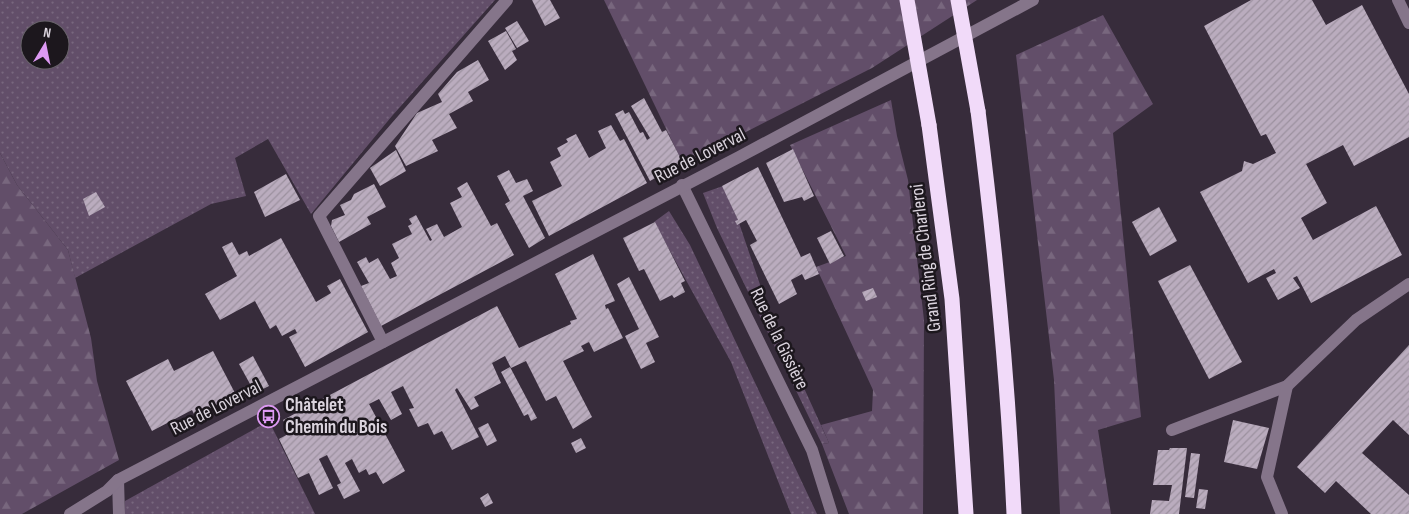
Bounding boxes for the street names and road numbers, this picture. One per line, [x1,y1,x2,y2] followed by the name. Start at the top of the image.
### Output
[651,123,749,189] street label: Rue de Loverval
[906,183,946,333] street label: Grand Ring de Charleroi
[744,284,814,394] street label: Rue de la Gissière
[167,375,265,441] street label: Rue de Loverval

